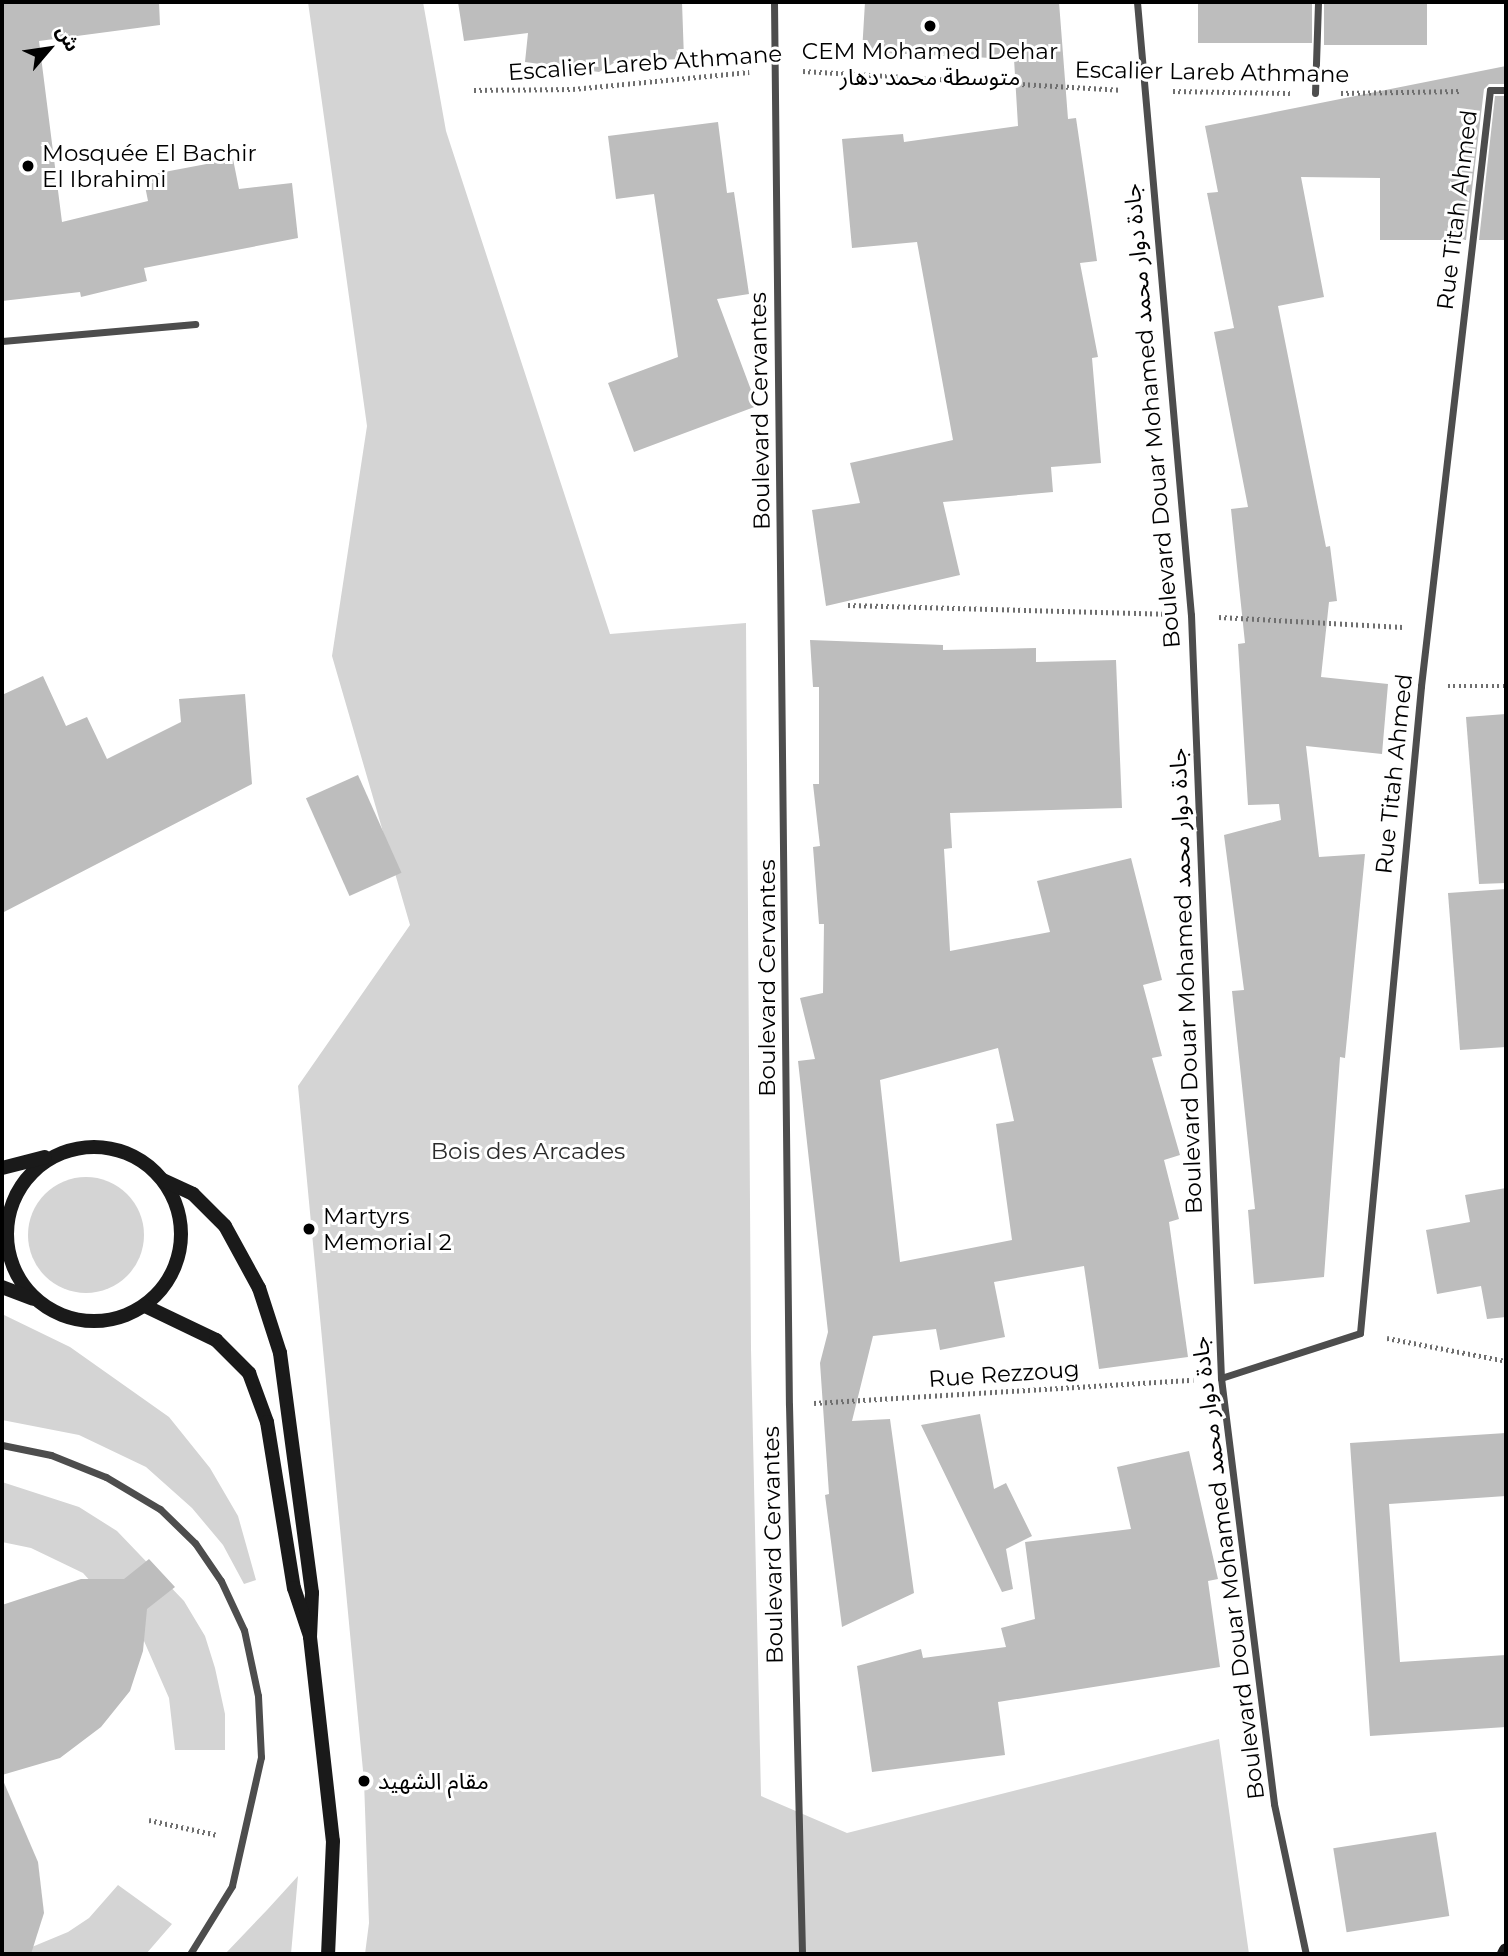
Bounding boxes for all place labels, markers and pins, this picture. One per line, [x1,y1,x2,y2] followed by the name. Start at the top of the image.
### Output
[922,18,938,34] marker: CEM Mohamed Dehar متوسطة محمد دهار
[802,37,1058,91] place label: CEM Mohamed Dehar متوسطة محمد دهار
[42,139,257,193] place label: Mosquée El Bachir El Ibrahimi
[20,158,36,174] marker: Mosquée El Bachir El Ibrahimi
[323,1202,452,1256] place label: Martyrs Memorial 2
[301,1221,317,1237] marker: Martyrs Memorial 2
[378,1767,489,1795] place label: مقام الشهيد
[356,1773,372,1789] marker: مقام الشهيد

